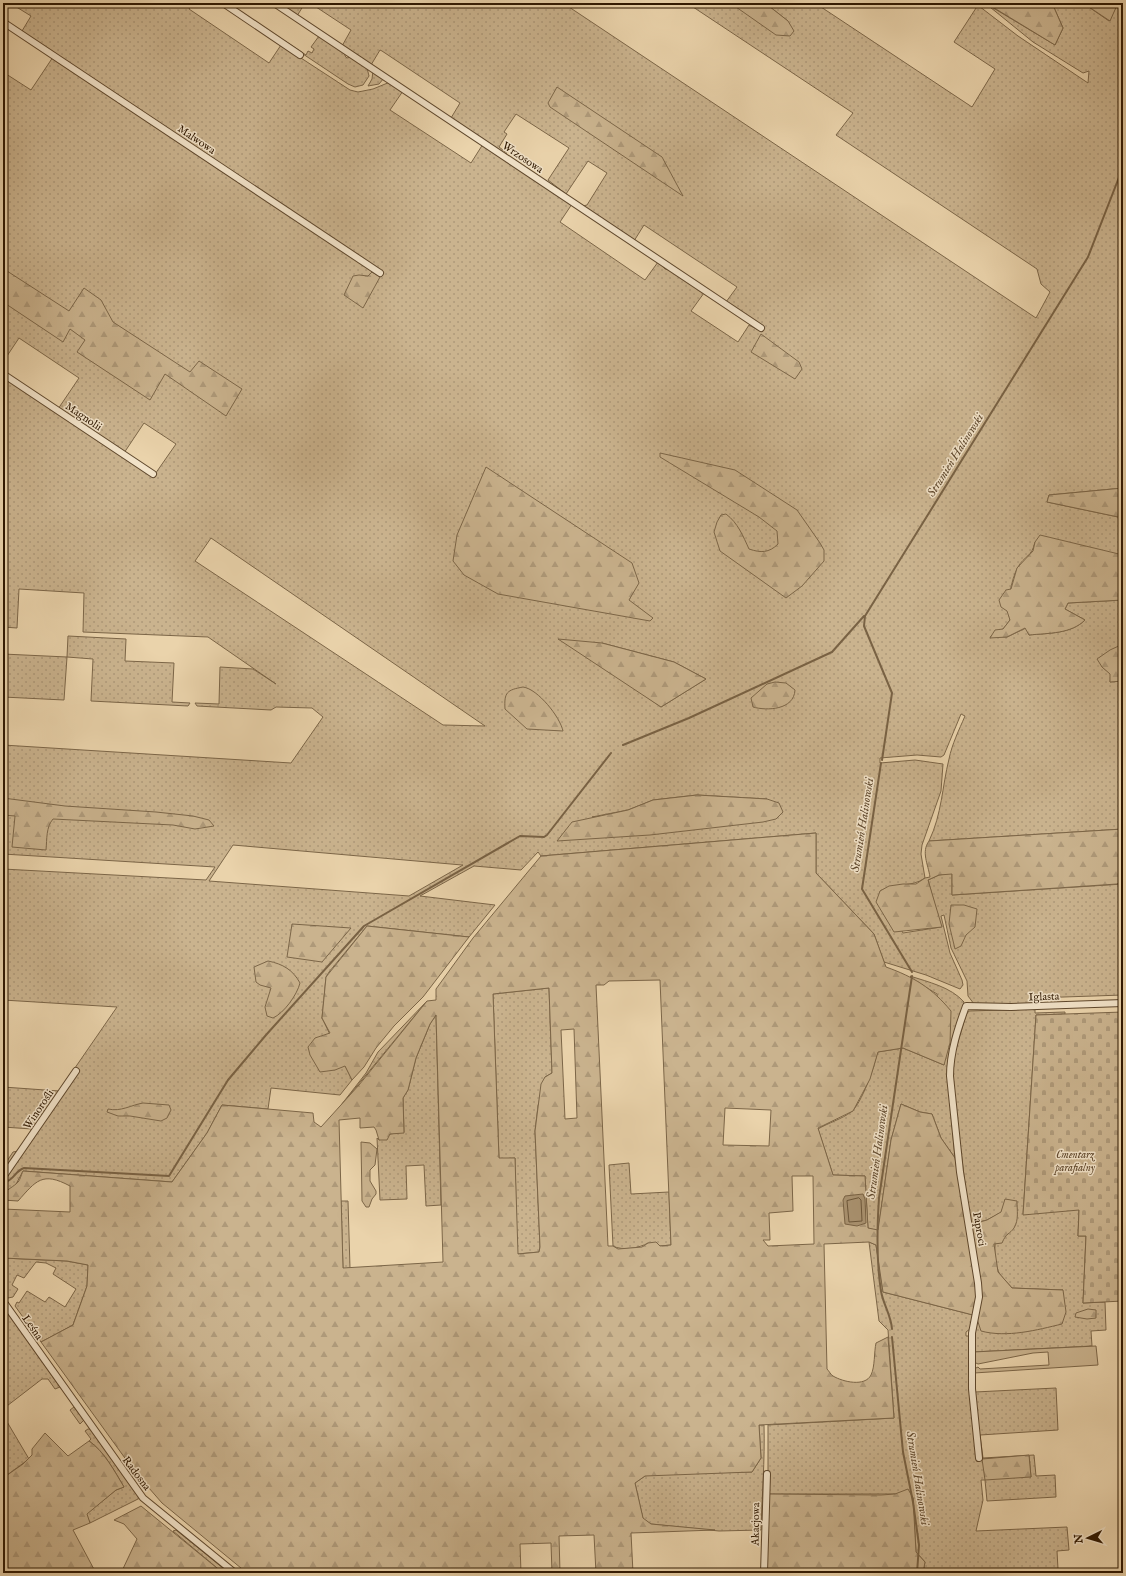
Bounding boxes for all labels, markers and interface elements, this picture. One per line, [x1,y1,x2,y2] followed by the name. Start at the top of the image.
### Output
[175,122,218,158] street label: Malwowa
[499,139,546,177] street label: Wrzosowa
[62,399,105,434] street label: Magnolii
[924,410,988,500] water label: Strumień Halinowski
[848,775,878,873] water label: Strumień Halinowski
[1028,989,1060,1005] street label: Iglasta
[20,1087,57,1132] street label: Winorośli
[863,1102,892,1200] water label: Strumień Halinowski
[1053,1148,1096,1175] park label: Cmentarz parafialny
[969,1211,989,1247] street label: Paproci
[19,1312,46,1343] street label: Leśna
[903,1430,933,1528] water label: Strumień Halinowski
[119,1454,154,1494] street label: Radosna
[749,1502,763,1547] street label: Akacjowa
[1068,1518,1108,1558] north arrow
[1072,1533,1087,1545] text: N

